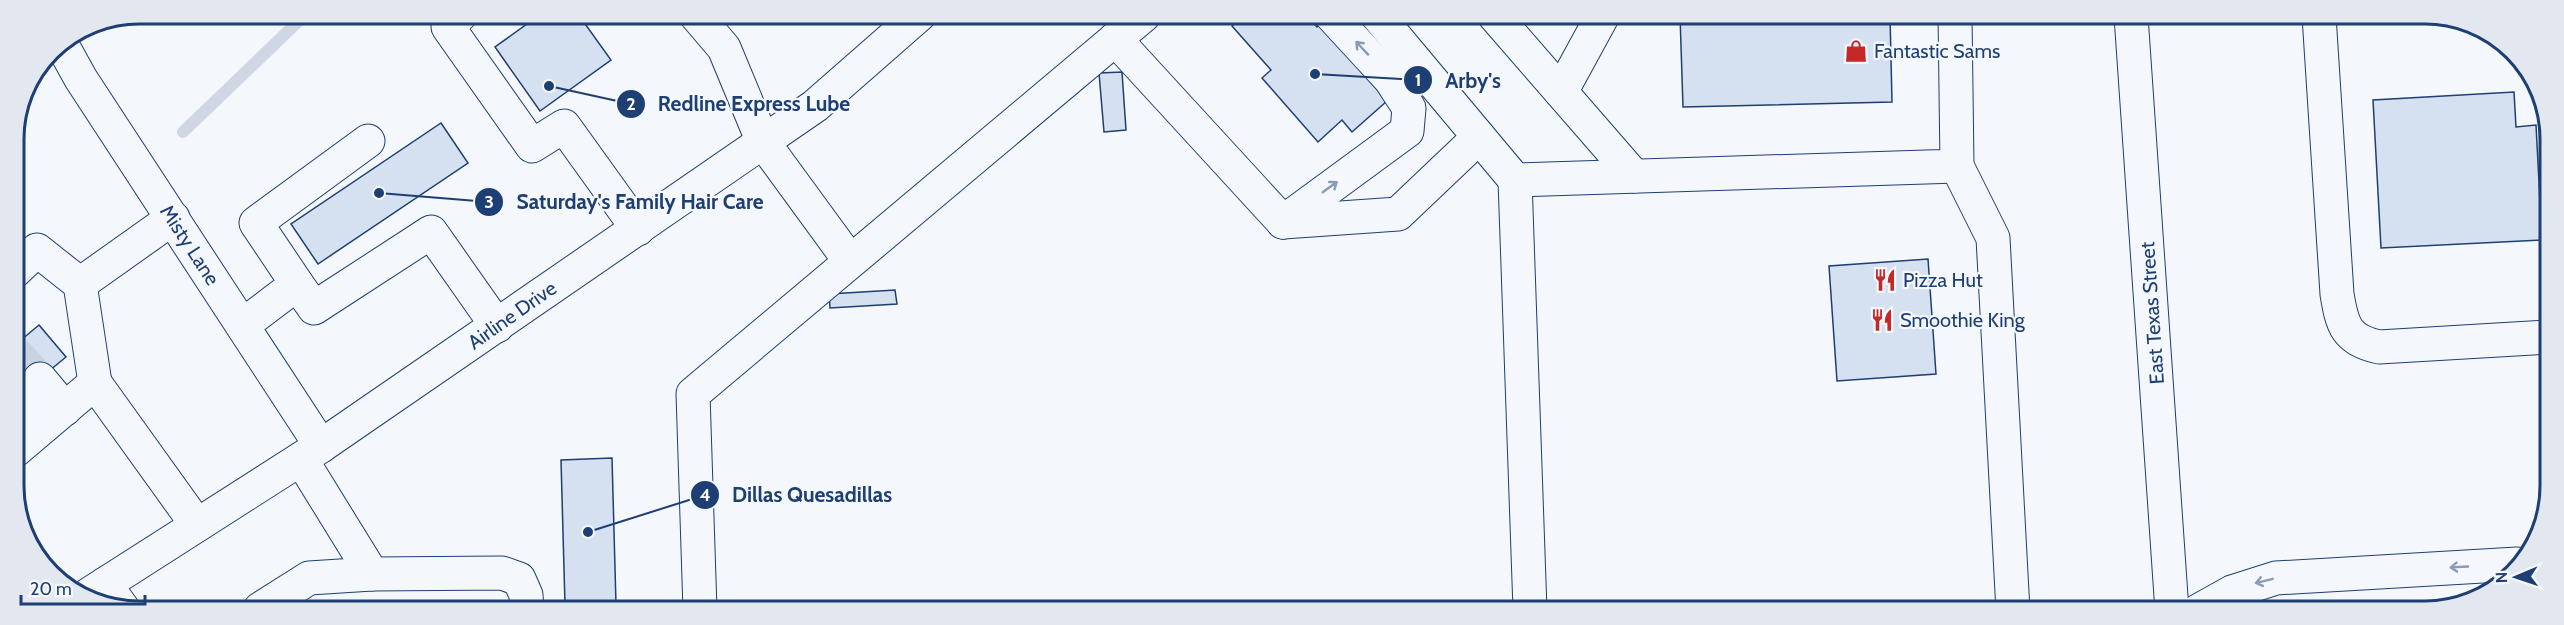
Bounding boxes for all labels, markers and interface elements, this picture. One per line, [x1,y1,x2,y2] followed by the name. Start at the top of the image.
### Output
[1843,38,1869,64] shop icon: Fantastic Sams
[1874,39,2000,63] place label: Fantastic Sams
[1355,41,1369,56] one-way arrow
[1403,61,1513,100] callout: Arby's
[1445,68,1501,93] text: Arby's
[1415,69,1421,91] text: 1
[616,84,862,123] callout: Redline Express Lube
[658,91,850,116] text: Redline Express Lube
[626,93,636,115] text: 2
[1322,181,1338,193] one-way arrow
[474,182,775,221] callout: Saturday's Family Hair Care
[516,189,764,214] text: Saturday's Family Hair Care
[484,191,494,213] text: 3
[155,200,225,290] street label: Misty Lane
[2135,241,2169,385] street label: East Texas Street
[1872,267,1898,293] restaurant icon: Pizza Hut
[1903,268,1983,292] place label: Pizza Hut
[463,276,561,354] street label: Airline Drive
[1869,307,1895,333] restaurant icon: Smoothie King
[1900,308,2026,332] place label: Smoothie King
[690,476,904,515] callout: Dillas Quesadillas
[732,482,892,507] text: Dillas Quesadillas
[699,484,711,506] text: 4
[2486,547,2546,607] north arrow
[2449,562,2469,573] one-way arrow
[21,568,146,606] scale bar
[2492,572,2511,583] text: N
[2255,575,2274,587] one-way arrow
[30,578,72,600] text: 20 m

